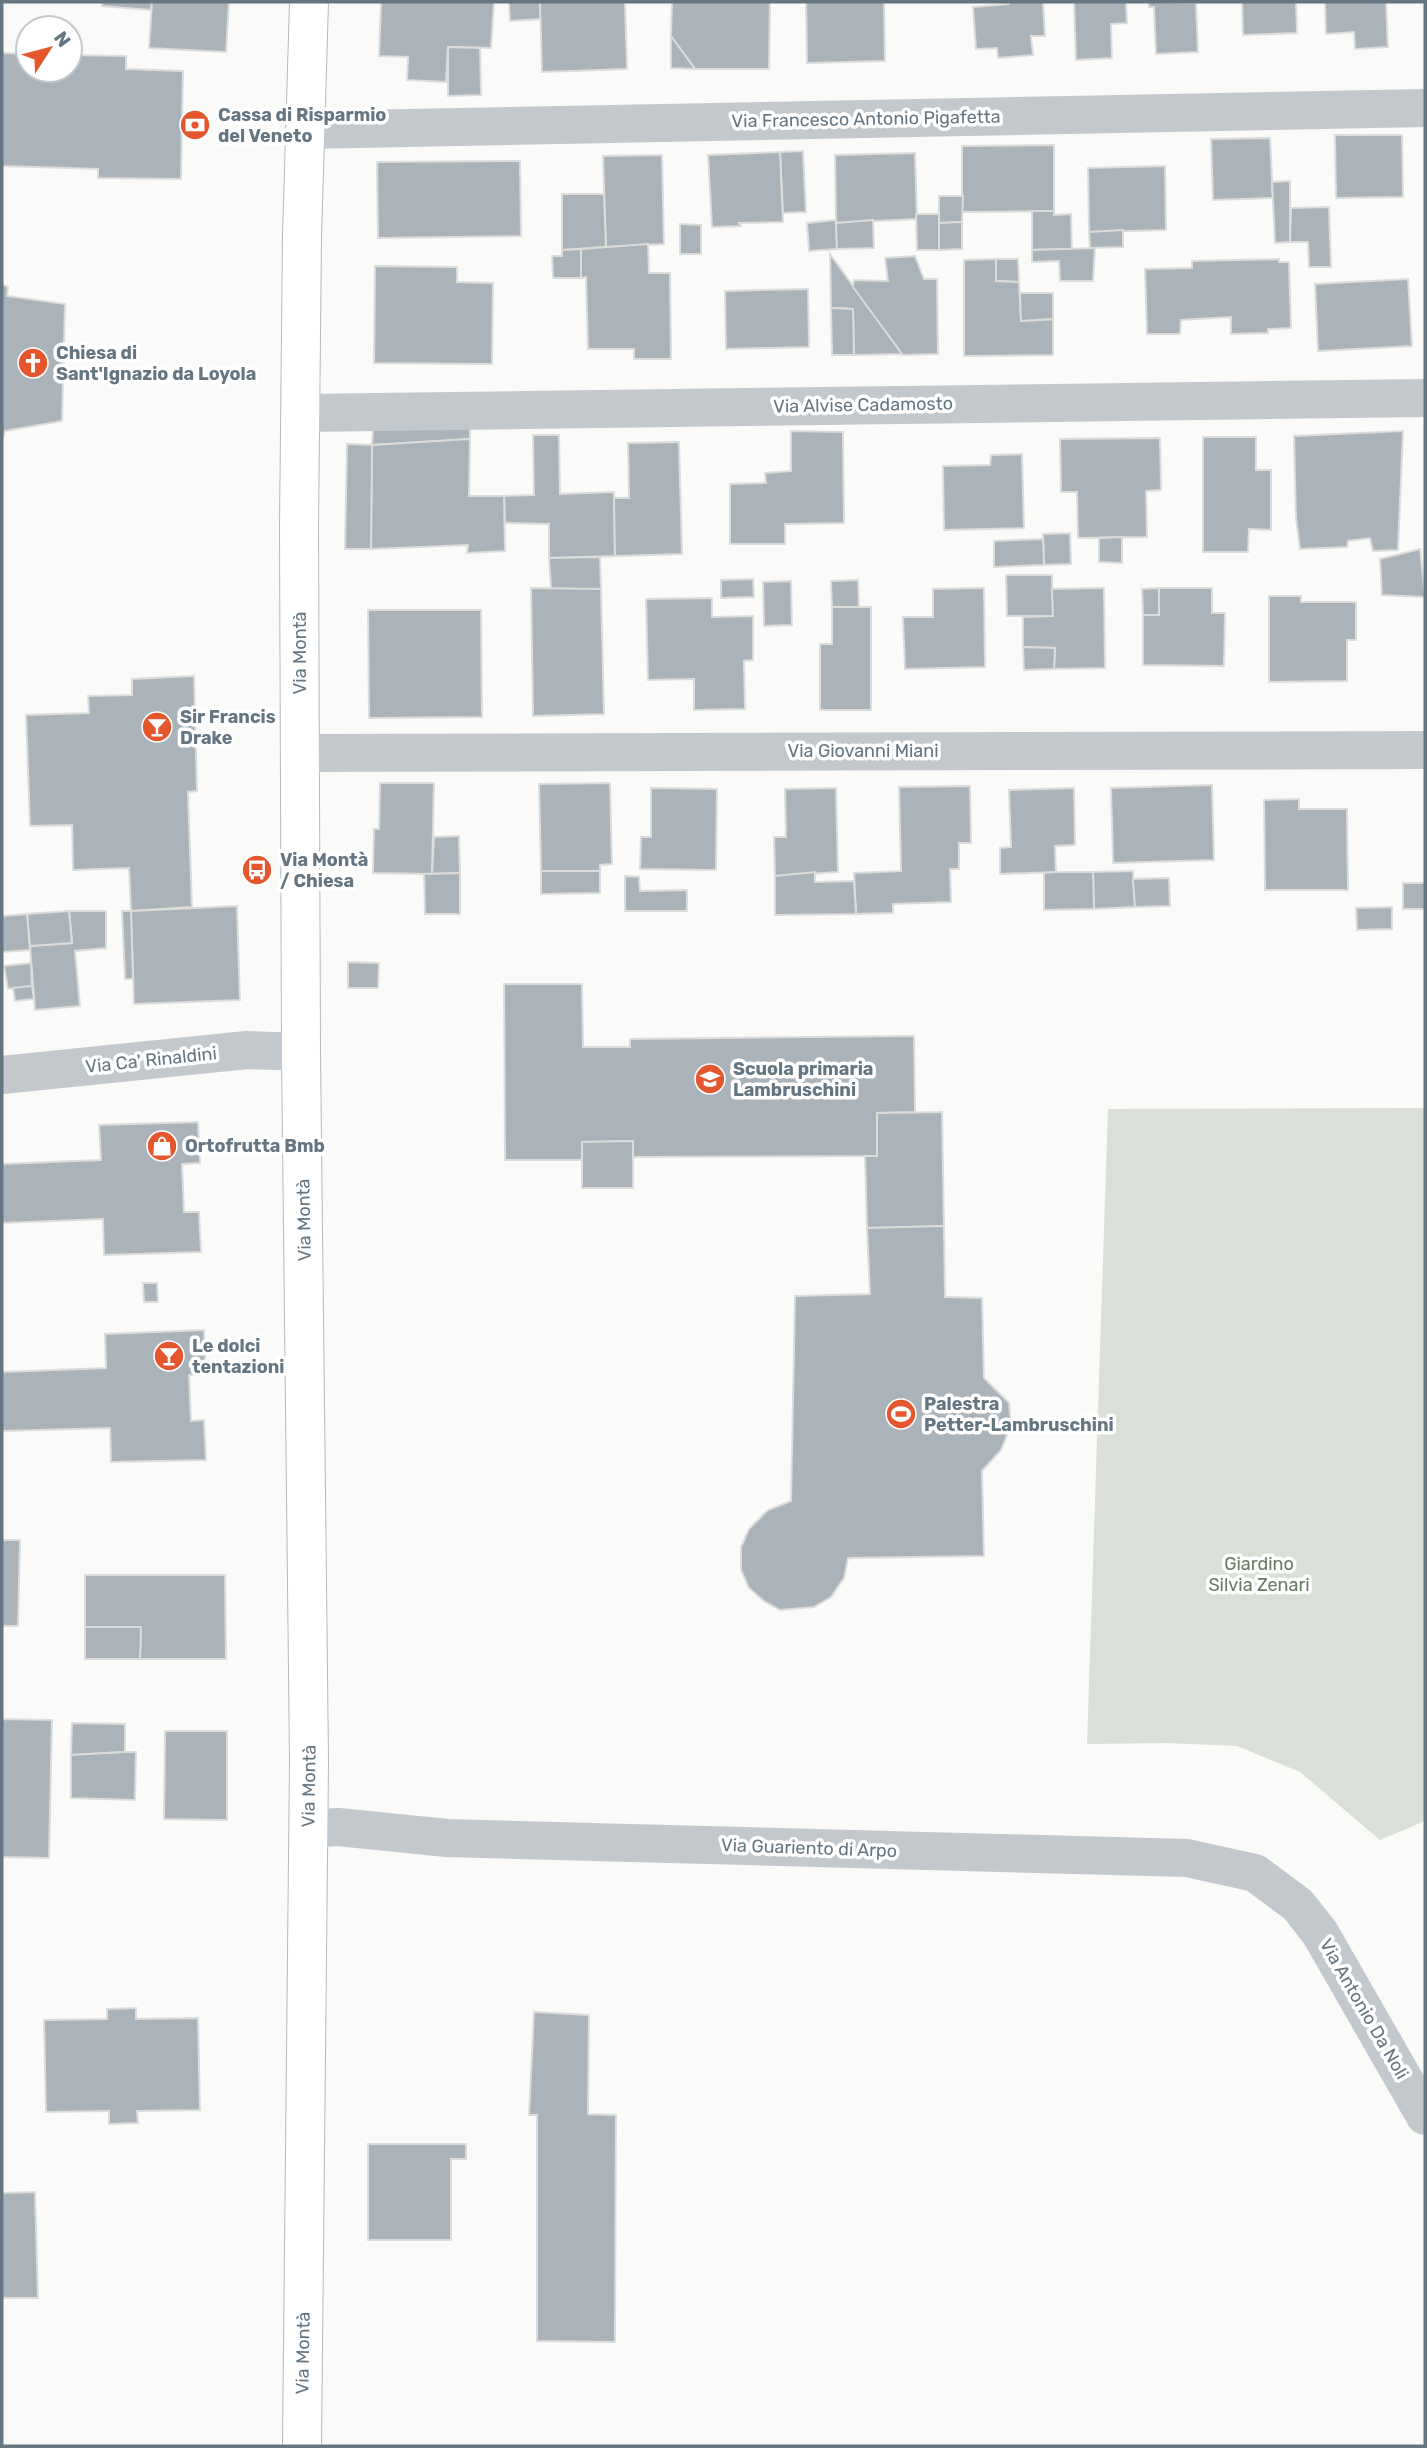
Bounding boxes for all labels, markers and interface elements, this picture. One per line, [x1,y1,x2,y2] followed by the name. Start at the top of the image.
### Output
[14,14,84,84] north arrow
[49,27,76,52] text: N
[218,104,386,147] place label: Cassa di Risparmio del Veneto
[731,106,1001,132] street label: Via Francesco Antonio Pigafetta
[178,108,212,142] bank icon: Cassa di Risparmio del Veneto
[56,342,256,385] place label: Chiesa di Sant'Ignazio da Loyola
[16,346,50,380] church icon: Chiesa di Sant'Ignazio da Loyola
[773,392,953,418] street label: Via Alvise Cadamosto
[289,612,311,694] street label: Via Montà
[180,706,276,749] place label: Sir Francis Drake
[140,710,174,744] bar icon: Sir Francis Drake
[787,740,939,762] street label: Via Giovanni Miani
[280,849,368,892] place label: Via Montà / Chiesa
[240,853,274,887] bus stop icon: Via Montà / Chiesa
[84,1042,218,1078] street label: Via Ca' Rinaldini
[733,1058,873,1101] place label: Scuola primaria Lambruschini
[693,1062,727,1096] school or university icon: Scuola primaria Lambruschini
[145,1129,179,1163] shop icon: Ortofrutta Bmb
[185,1135,325,1157] place label: Ortofrutta Bmb
[292,1178,316,1262] street label: Via Montà
[192,1335,284,1378] place label: Le dolci tentazioni
[152,1339,186,1373] bar icon: Le dolci tentazioni
[924,1393,1114,1436] place label: Palestra Petter-Lambruschini
[884,1397,918,1431] sports icon: Palestra Petter-Lambruschini
[1208,1553,1310,1596] park label: Giardino Silvia Zenari
[297,1744,321,1828] street label: Via Montà
[721,1834,897,1862] street label: Via Guariento di Arpo
[1315,1935,1413,2083] street label: Via Antonio Da Noli
[291,2311,315,2395] street label: Via Montà

